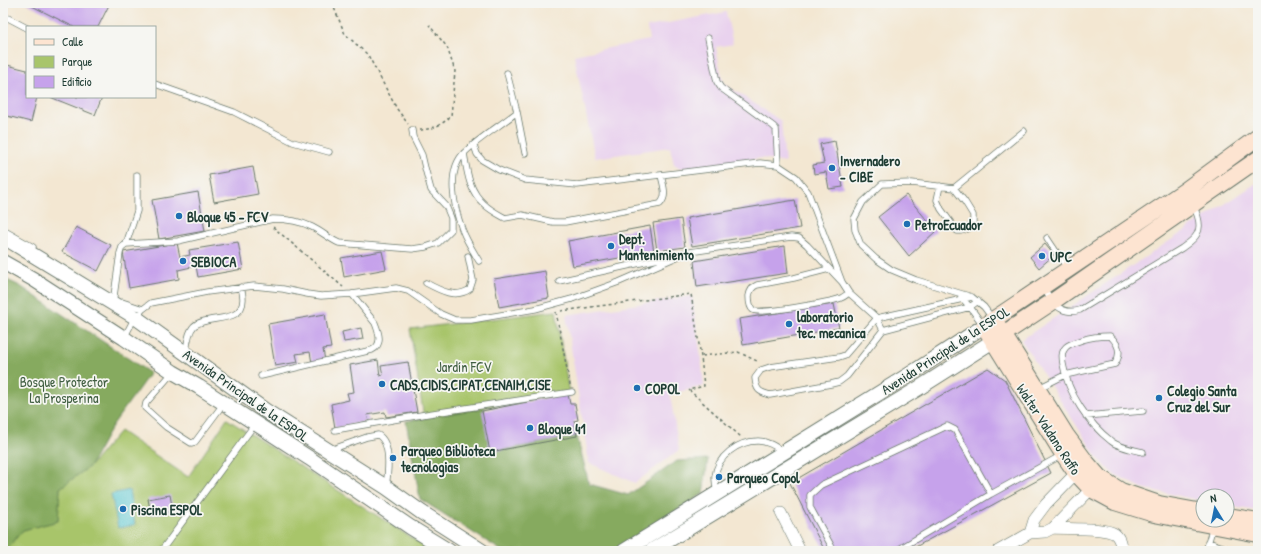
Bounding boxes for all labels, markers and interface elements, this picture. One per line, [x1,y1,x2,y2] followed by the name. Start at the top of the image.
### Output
[26,26,156,98] legend
[62,33,83,50] text: Calle
[62,53,92,70] text: Parque
[62,73,92,90] text: Edificio
[840,151,900,186] place label: Invernadero - CIBE
[827,163,837,173] marker: Invernadero - CIBE
[187,207,270,228] place label: Bloque 45 - FCV
[174,211,184,221] marker: Bloque 45 - FCV
[915,215,983,234] place label: PetroEcuador
[902,219,912,229] marker: PetroEcuador
[619,229,694,264] place label: Dept. Mantenimiento
[606,241,616,251] marker: Dept. Mantenimiento
[1050,247,1072,266] place label: UPC
[1037,251,1047,261] marker: UPC
[191,252,236,271] place label: SEBIOCA
[178,256,188,266] marker: SEBIOCA
[877,301,1013,399] street label: Avenida Principal de la ESPOL
[796,307,866,342] place label: laboratorio tec. mecanica
[784,319,794,329] marker: laboratorio tec. mecanica
[179,344,313,446] street label: Avenida Principal de la ESPOL
[437,357,492,376] park label: Jardín FCV
[20,372,109,408] park label: Bosque Protector La Prosperina
[390,375,551,394] place label: CADS,CIDIS,CIPAT,CENAIM,CISE
[377,379,387,389] marker: CADS,CIDIS,CIPAT,CENAIM,CISE
[645,379,681,398] place label: COPOL
[1012,380,1086,478] street label: Walter Valdano Raffo
[1167,381,1237,416] place label: Colegio Santa Cruz del Sur
[632,383,642,393] marker: COPOL
[1154,393,1164,403] marker: Colegio Santa Cruz del Sur
[538,419,586,440] place label: Bloque 41
[525,423,535,433] marker: Bloque 41
[400,441,495,478] place label: Parqueo Biblioteca tecnologias
[388,453,398,463] marker: Parqueo Biblioteca tecnologias
[727,468,800,489] place label: Parqueo Copol
[714,472,724,482] marker: Parqueo Copol
[1195,488,1235,528] north arrow
[1209,491,1218,506] text: N
[131,500,203,519] place label: Piscina ESPOL
[118,504,128,514] marker: Piscina ESPOL

